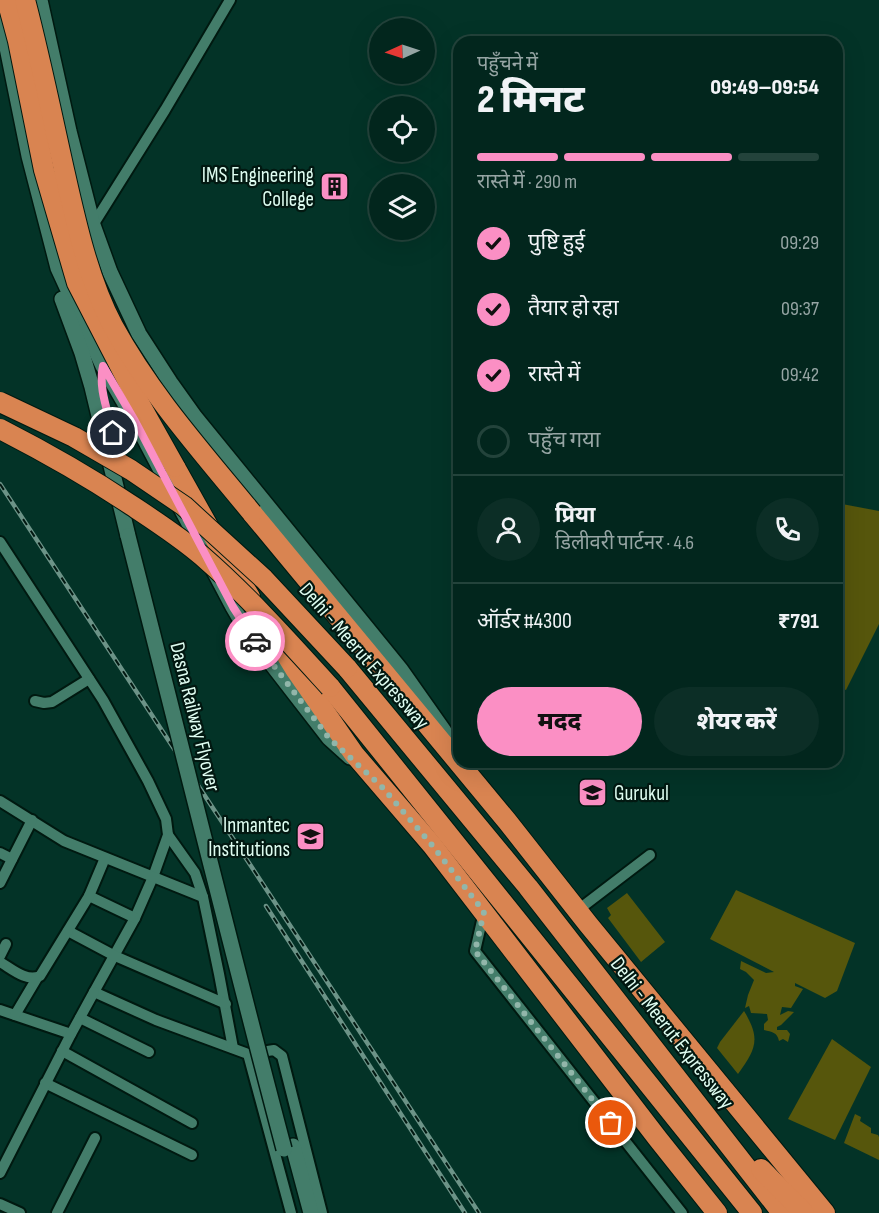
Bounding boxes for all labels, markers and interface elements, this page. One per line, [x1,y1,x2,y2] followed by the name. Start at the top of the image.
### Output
[369,18,435,84] north arrow
[369,18,435,240] map controls
[477,52,538,76] text: पहुँचने में
[710,74,819,101] text: 09:49–09:54
[477,77,584,124] text: 2 मिनट
[369,96,435,162] button: locate
[202,163,314,212] place label: IMS Engineering College
[477,170,577,194] text: रास्ते में · 290 m
[319,171,351,203] building icon: IMS Engineering College
[369,174,435,240] button: layers
[477,227,510,260] icon: check
[528,229,585,256] text: पुष्टि हुई
[780,231,819,255] text: 09:29
[477,293,510,326] icon: check
[528,295,619,322] text: तैयार हो रहा
[781,297,819,321] text: 09:37
[477,359,510,392] icon: check
[528,361,580,388] text: रास्ते में
[781,363,819,387] text: 09:42
[87,407,138,458] pin
[96,416,129,449] icon: home
[528,427,601,454] text: पहुँच गया
[477,498,540,561] button: person
[756,498,819,561] button: phone
[555,502,595,529] text: प्रिया
[555,531,694,555] text: डिलीवरी पार्टनर · 4.6
[294,578,434,734] street label: Delhi - Meerut Expressway
[477,608,572,635] text: ऑर्डर #4300
[778,608,819,635] text: ₹791
[225,611,285,671] courier
[239,625,272,658] icon: car
[164,640,226,794] street label: Dasna Railway Flyover
[477,687,642,756] button: मदद
[654,687,819,756] button: शेयर करें
[577,777,609,809] school or university icon: Gurukul
[614,781,669,806] place label: Gurukul
[208,813,290,862] place label: Inmantec Institutions
[295,821,327,853] school or university icon: Inmantec Institutions
[605,952,739,1114] street label: Delhi - Meerut Expressway
[585,1097,636,1148] pin
[594,1106,627,1139] icon: bag

